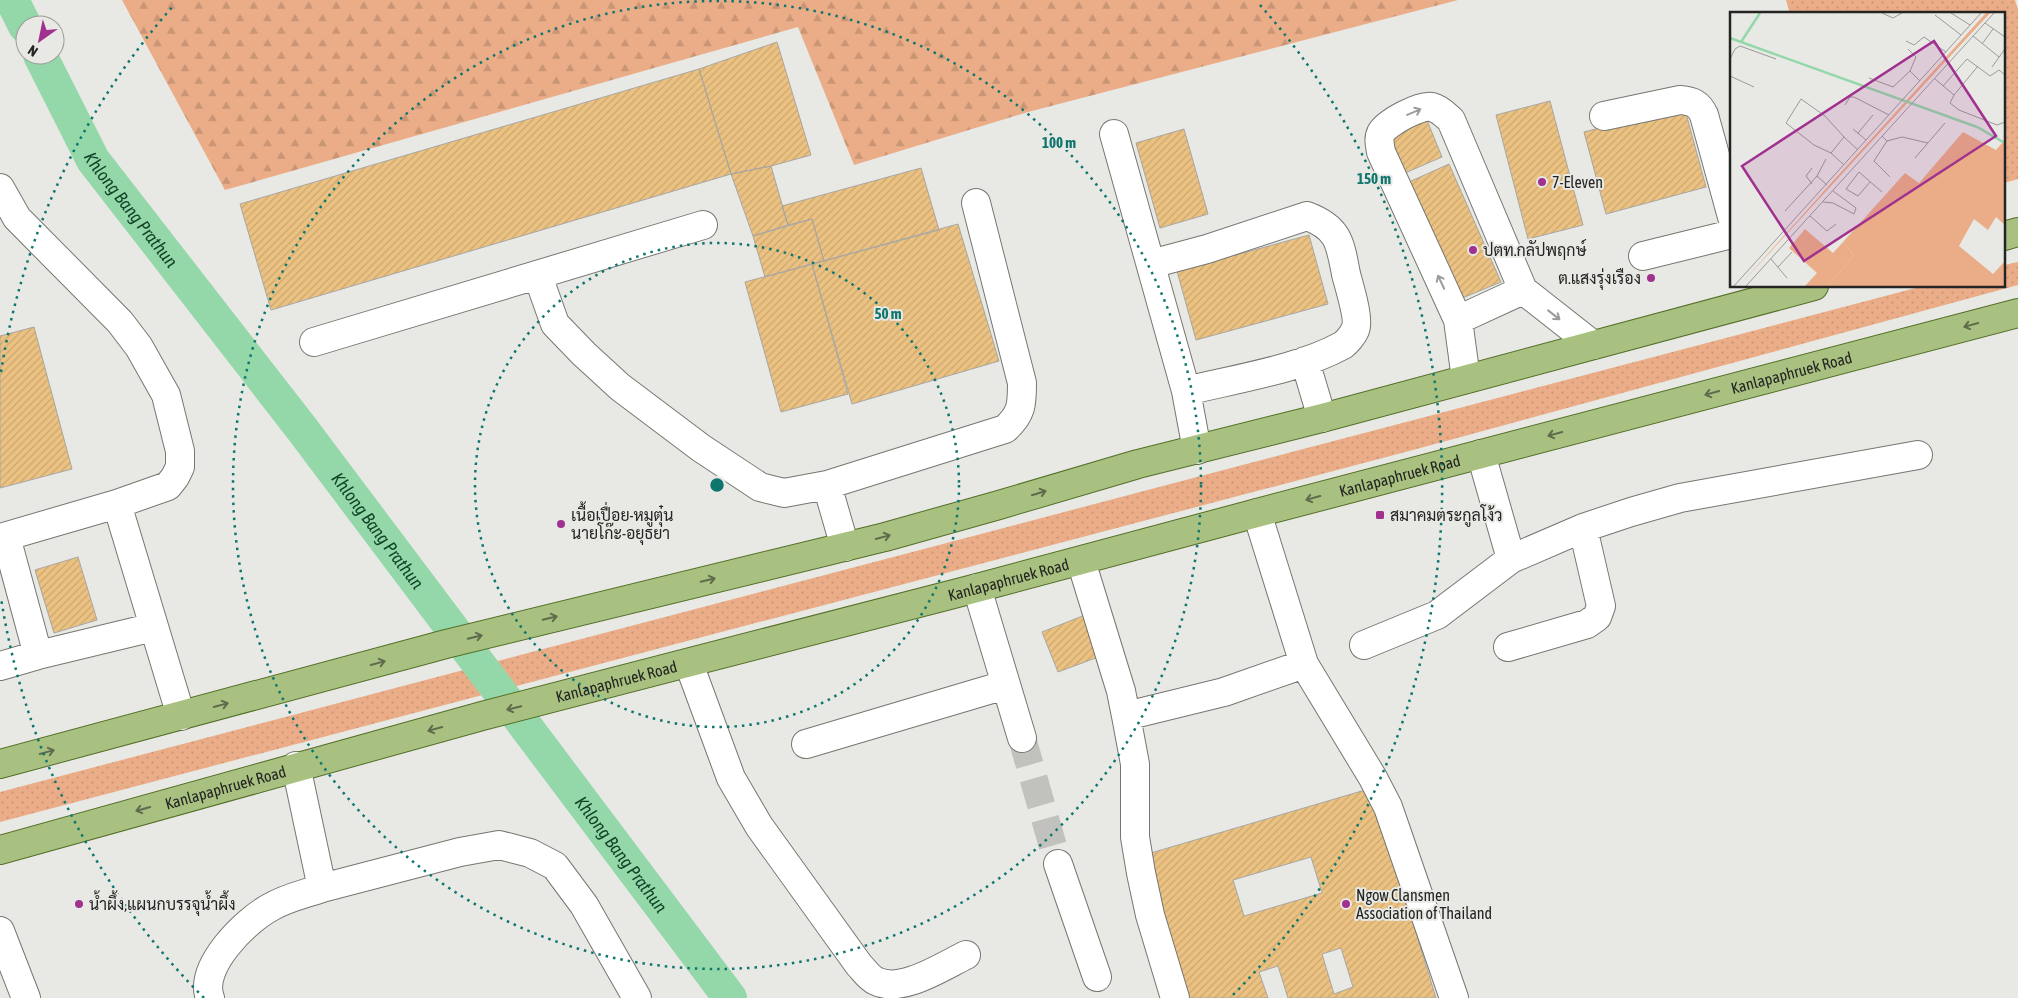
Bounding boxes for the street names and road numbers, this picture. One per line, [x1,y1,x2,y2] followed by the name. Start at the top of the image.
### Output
[1729,348,1854,397] street label: Kanlapaphruek Road
[1337,451,1462,500] street label: Kanlapaphruek Road
[946,555,1071,604] street label: Kanlapaphruek Road
[554,657,679,706] street label: Kanlapaphruek Road
[163,762,288,813] street label: Kanlapaphruek Road

